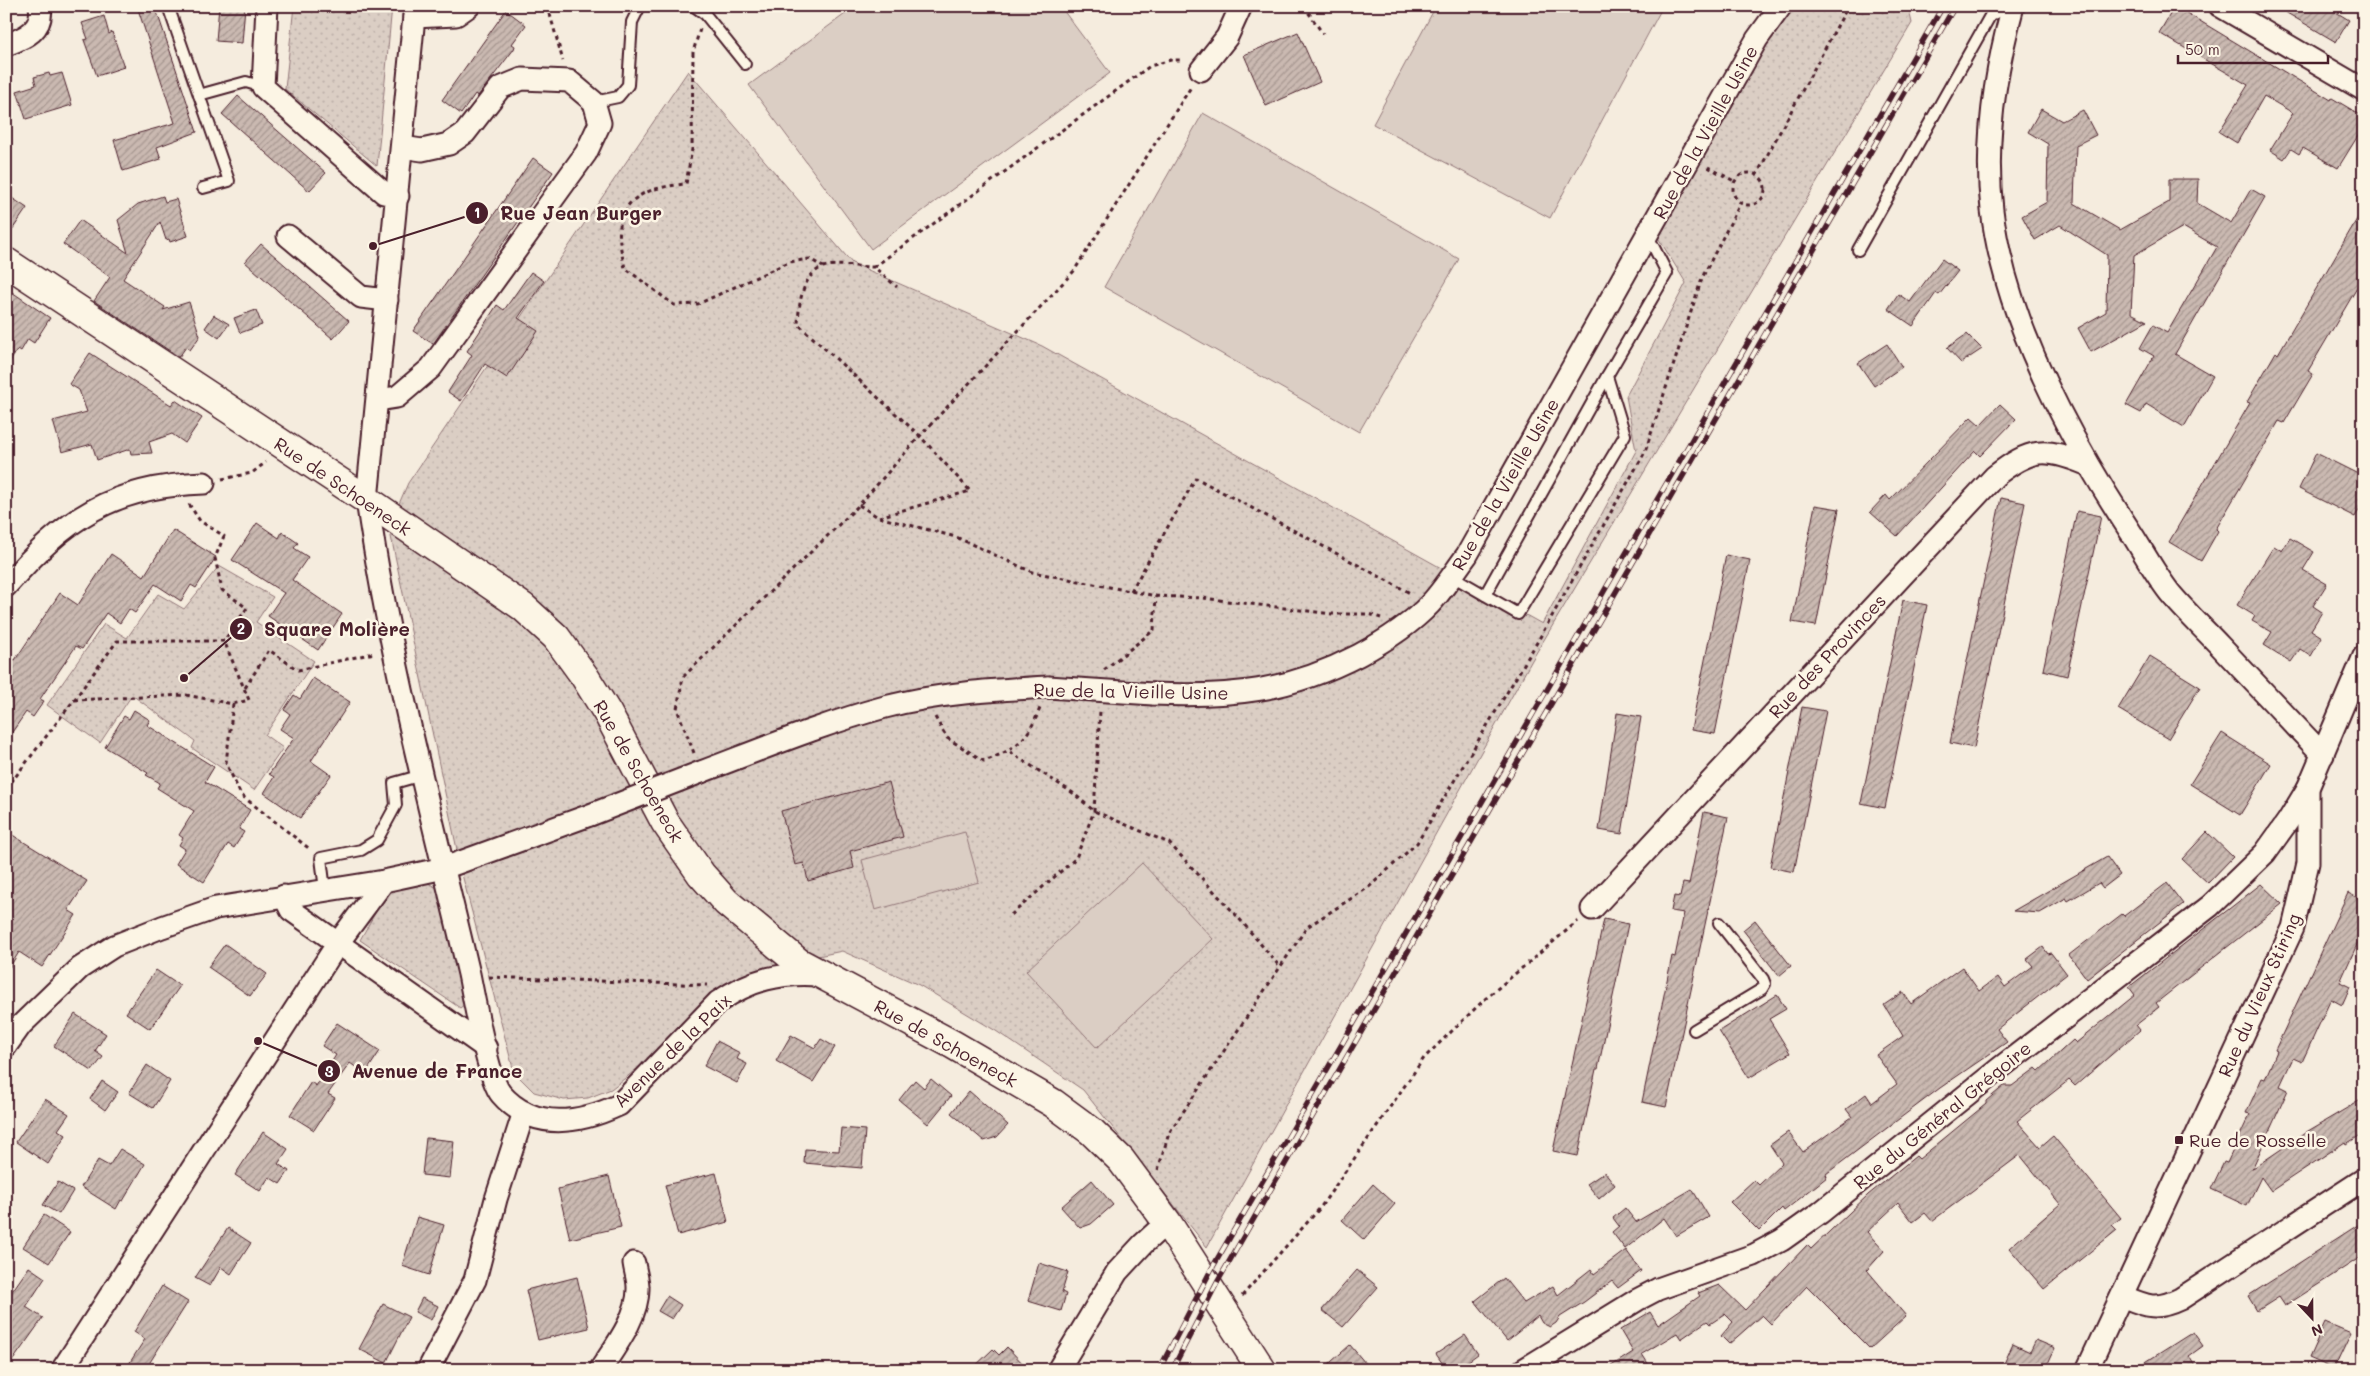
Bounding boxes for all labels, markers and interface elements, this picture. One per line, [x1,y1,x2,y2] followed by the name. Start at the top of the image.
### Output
[2178,32,2328,64] scale bar
[2185,39,2220,59] text: 50 m
[1647,41,1763,223] street label: Rue de la Vieille Usine
[465,196,671,230] callout: Rue Jean Burger
[500,200,662,225] text: Rue Jean Burger
[474,202,480,222] text: 1
[1446,394,1564,574] street label: Rue de la Vieille Usine
[270,431,416,541] street label: Rue de Schoeneck
[1763,589,1891,723] street label: Rue des Provinces
[229,612,419,646] callout: Square Molière
[264,616,410,641] text: Square Molière
[237,618,245,638] text: 2
[1033,677,1229,705] street label: Rue de la Vieille Usine
[588,695,690,847] street label: Rue de Schoeneck
[2212,909,2306,1081] street label: Rue du Vieux Stiring
[608,988,736,1112] street label: Avenue de la Paix
[870,994,1022,1092] street label: Rue de Schoeneck
[1848,1036,2036,1194] street label: Rue du Général Grégoire
[317,1054,532,1088] callout: Avenue de France
[352,1058,522,1083] text: Avenue de France
[324,1061,334,1081] text: 3
[2189,1128,2327,1152] place label: Rue de Rosselle
[2173,1134,2185,1146] marker: Rue de Rosselle
[2288,1294,2338,1344] north arrow
[2309,1320,2326,1341] text: N

